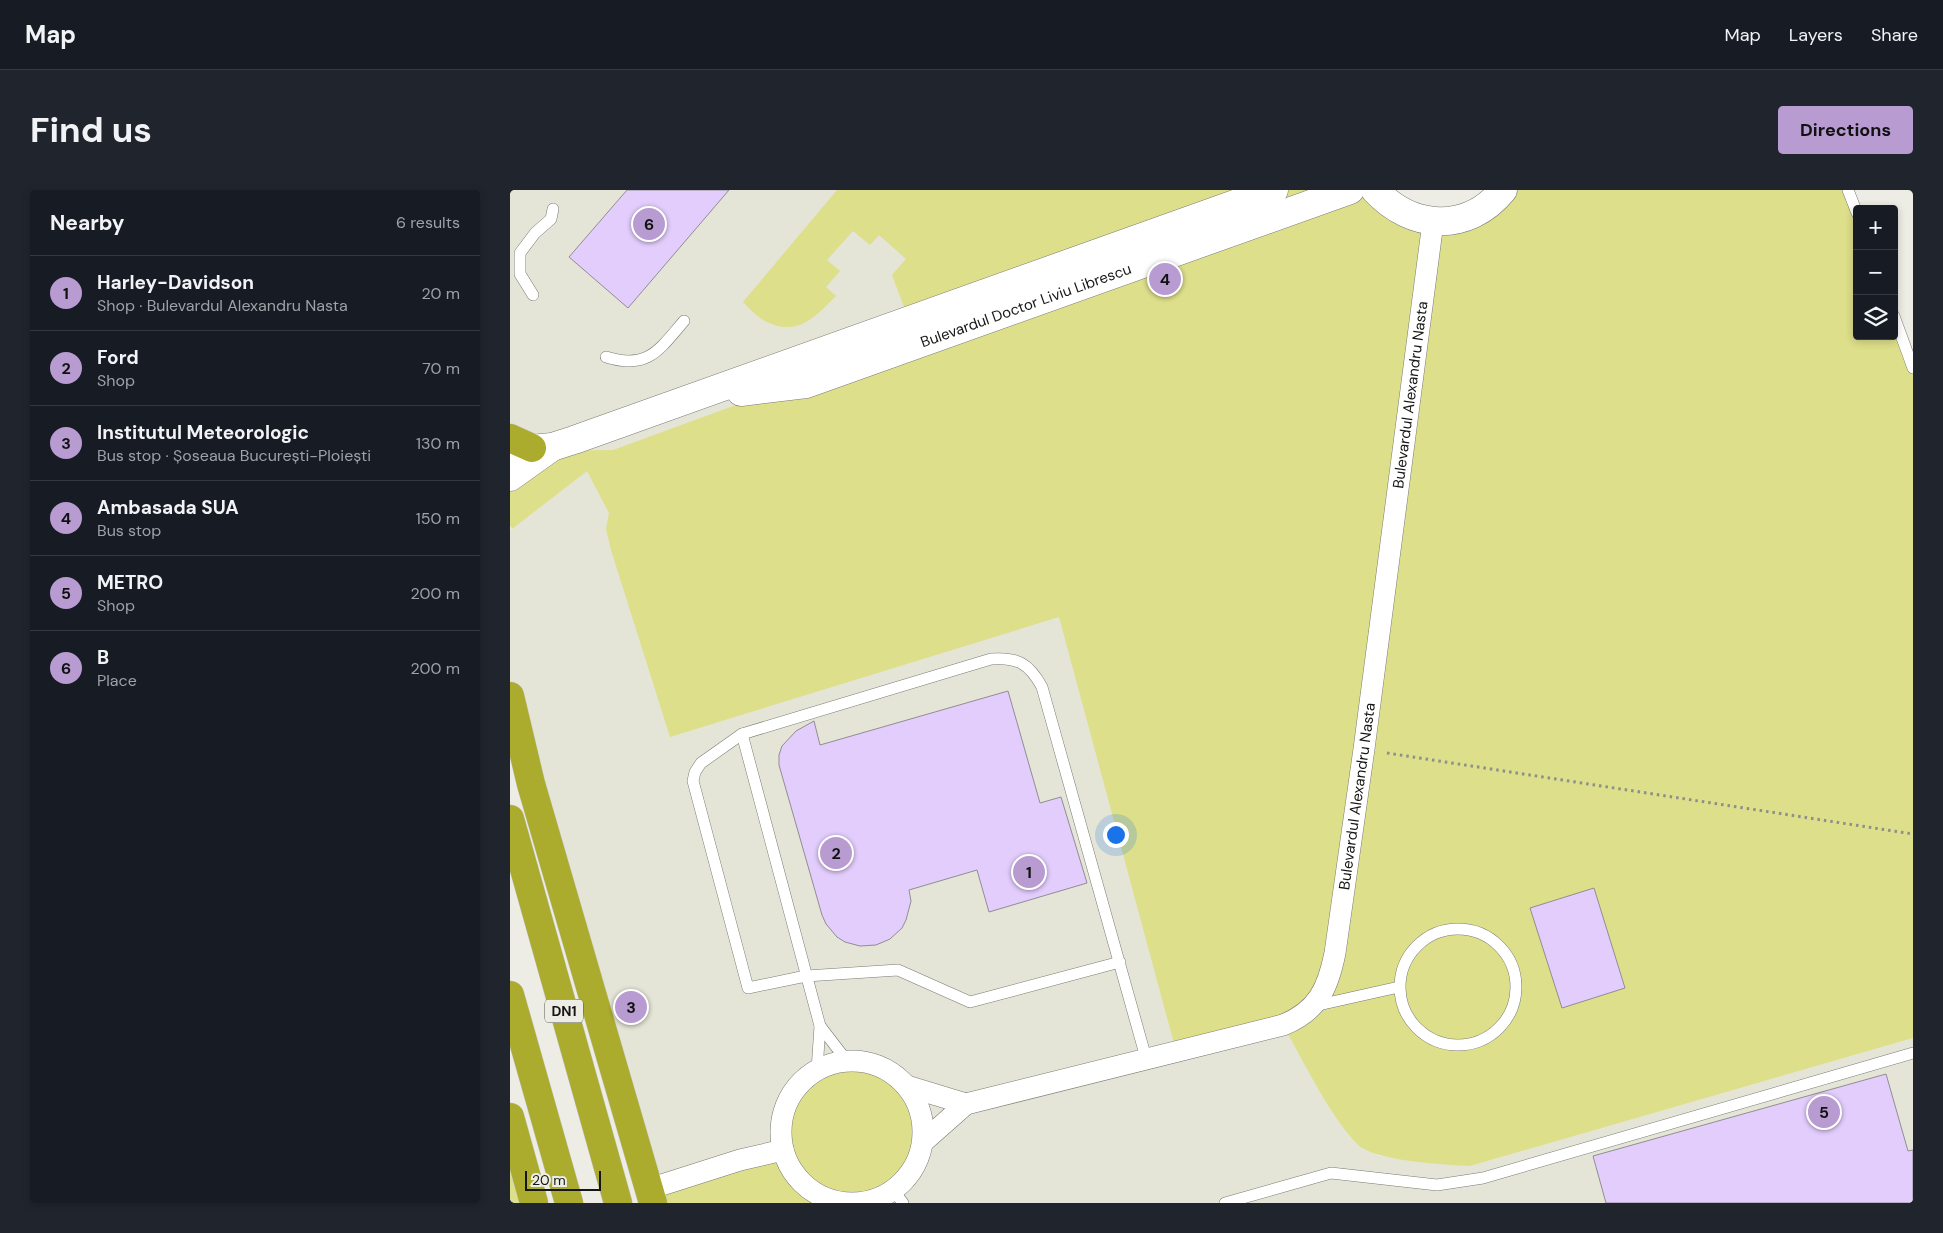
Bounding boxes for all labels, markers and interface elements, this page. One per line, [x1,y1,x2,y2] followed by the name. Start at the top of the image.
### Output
[25,19,76,50] text: Map
[1725,23,1761,47] text: Map
[1789,23,1843,47] text: Layers
[1871,23,1918,47] text: Share
[1778,106,1913,154] button: Directions
[30,107,152,153] text: Find us
[633,205,665,243] pin: 6
[1853,205,1898,340] map controls
[1853,205,1898,250] button: +
[50,209,124,237] text: Nearby
[396,212,460,233] text: 6 results
[1853,250,1898,295] button: −
[918,259,1134,352] street label: Bulevardul Doctor Liviu Librescu
[1149,260,1181,298] pin: 4
[97,270,254,295] text: Harley-Davidson
[63,283,69,304] text: 1
[421,283,460,304] text: 20 m
[97,295,348,316] text: Shop · Bulevardul Alexandru Nasta
[1853,295,1898,340] button: layers
[1388,300,1433,490] street label: Bulevardul Alexandru Nasta
[97,345,139,370] text: Ford
[61,358,71,379] text: 2
[422,358,460,379] text: 70 m
[97,370,135,391] text: Shop
[97,420,309,445] text: Institutul Meteorologic
[61,433,71,454] text: 3
[416,433,460,454] text: 130 m
[97,445,371,466] text: Bus stop · Șoseaua București-Ploiești
[97,495,239,520] text: Ambasada SUA
[61,508,71,529] text: 4
[416,508,460,529] text: 150 m
[97,520,161,541] text: Bus stop
[97,570,163,595] text: METRO
[61,583,71,604] text: 5
[411,583,460,604] text: 200 m
[97,595,135,616] text: Shop
[97,645,109,670] text: B
[61,658,71,679] text: 6
[411,658,460,679] text: 200 m
[97,670,137,691] text: Place
[1334,701,1380,891] street label: Bulevardul Alexandru Nasta
[1103,822,1129,848] your location
[820,834,852,872] pin: 2
[1013,853,1045,891] pin: 1
[615,988,647,1026] pin: 3
[545,999,583,1022] road number: DN1
[1808,1093,1840,1131] pin: 5
[525,1168,601,1191] scale bar
[532,1171,566,1189] text: 20 m

